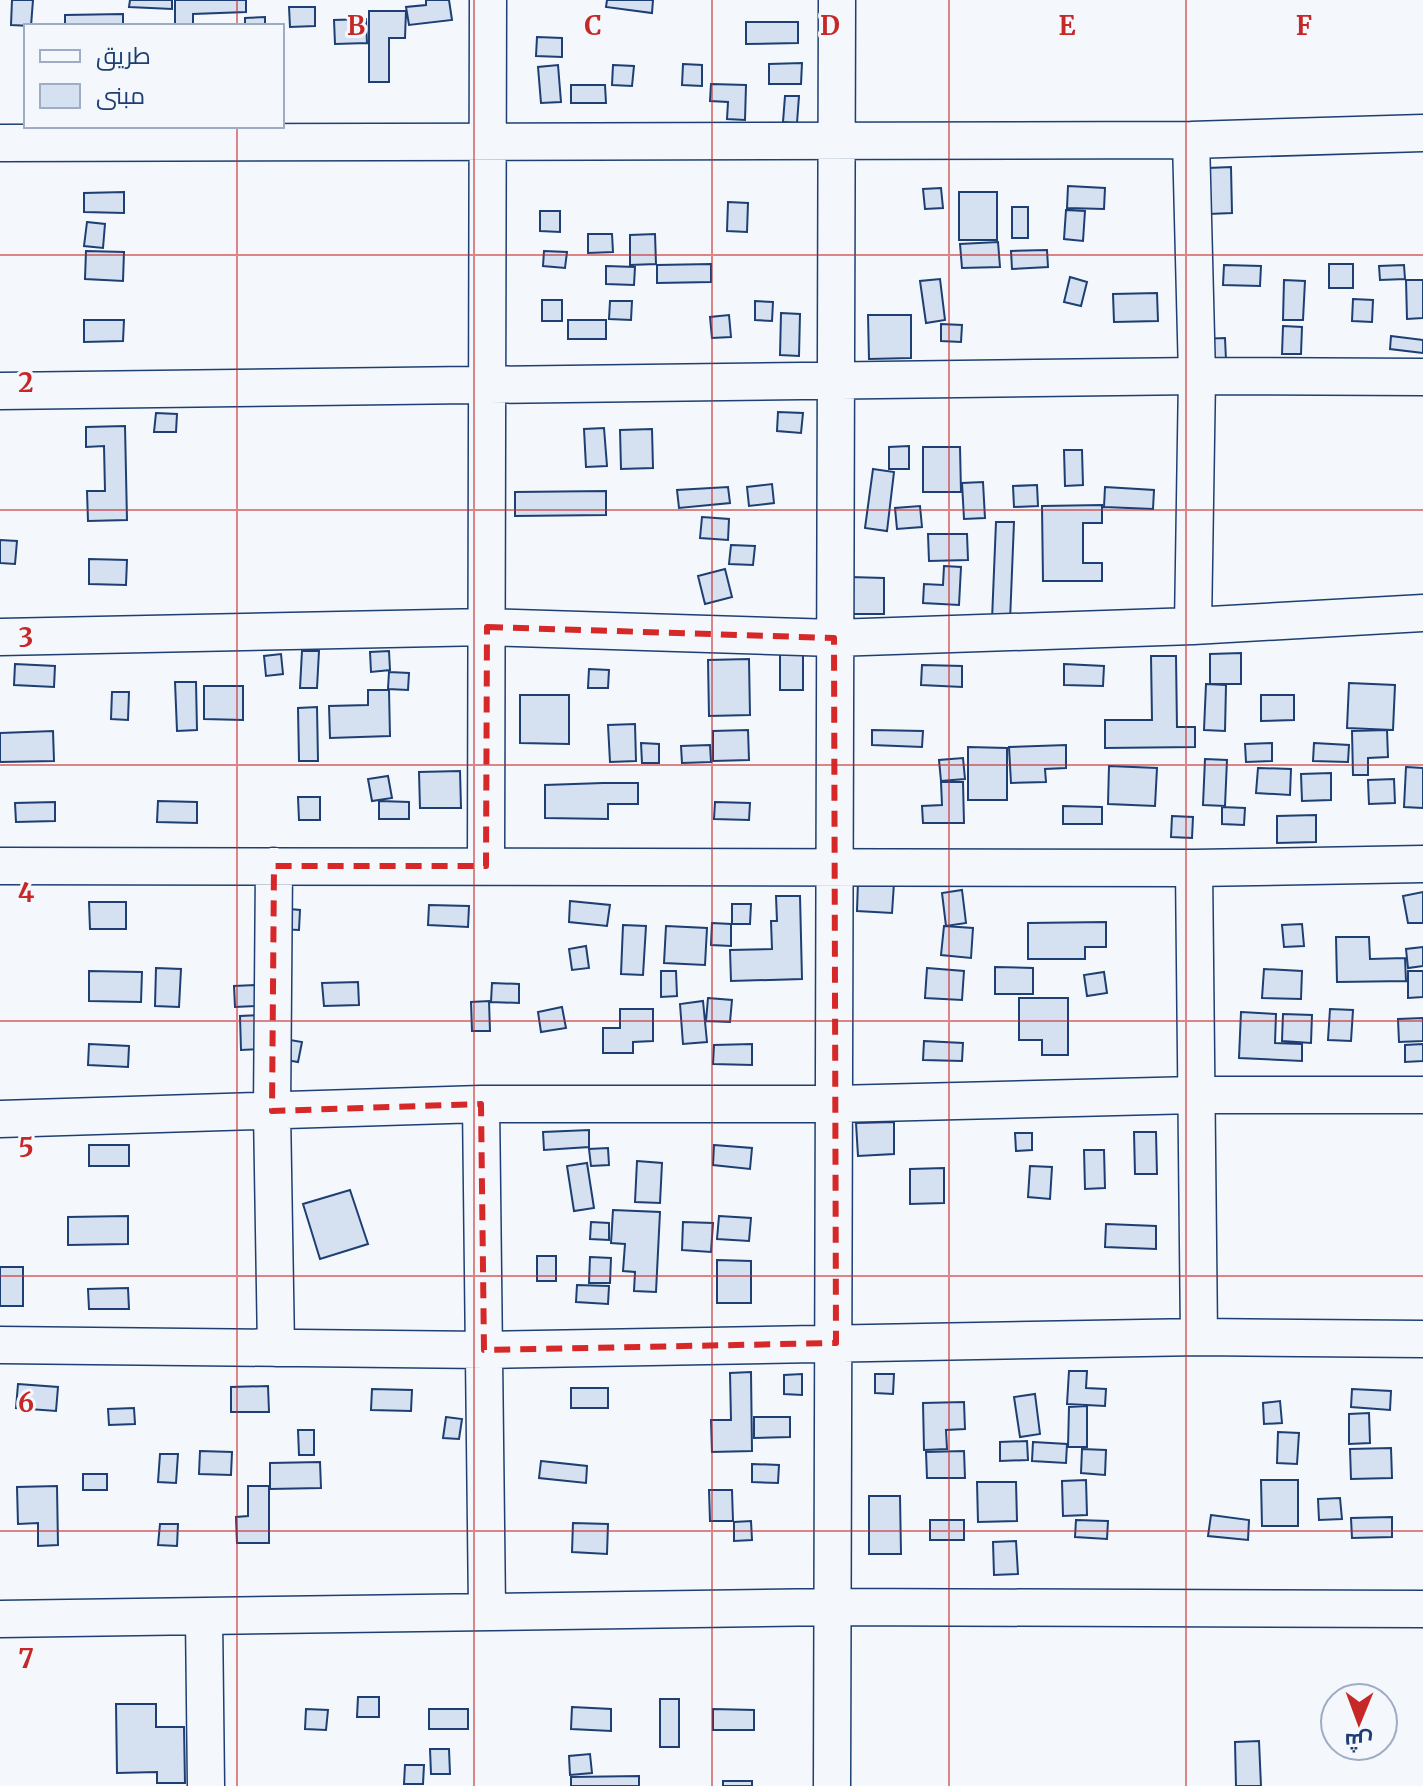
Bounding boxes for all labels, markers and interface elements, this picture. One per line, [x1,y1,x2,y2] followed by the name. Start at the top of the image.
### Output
[347,9,365,42] text: B
[584,9,602,42] text: C
[820,9,840,42] text: D
[1059,9,1076,42] text: E
[1296,9,1312,42] text: F
[24,24,284,128] legend
[96,40,151,71] text: طريق
[96,80,145,111] text: مبنى
[18,366,34,399] text: 2
[19,621,33,654] text: 3
[18,876,35,909] text: 4
[18,1131,34,1164] text: 5
[18,1386,34,1419] text: 6
[18,1642,34,1675] text: 7
[1319,1682,1399,1762] north arrow
[1344,1728,1373,1756] text: ش

